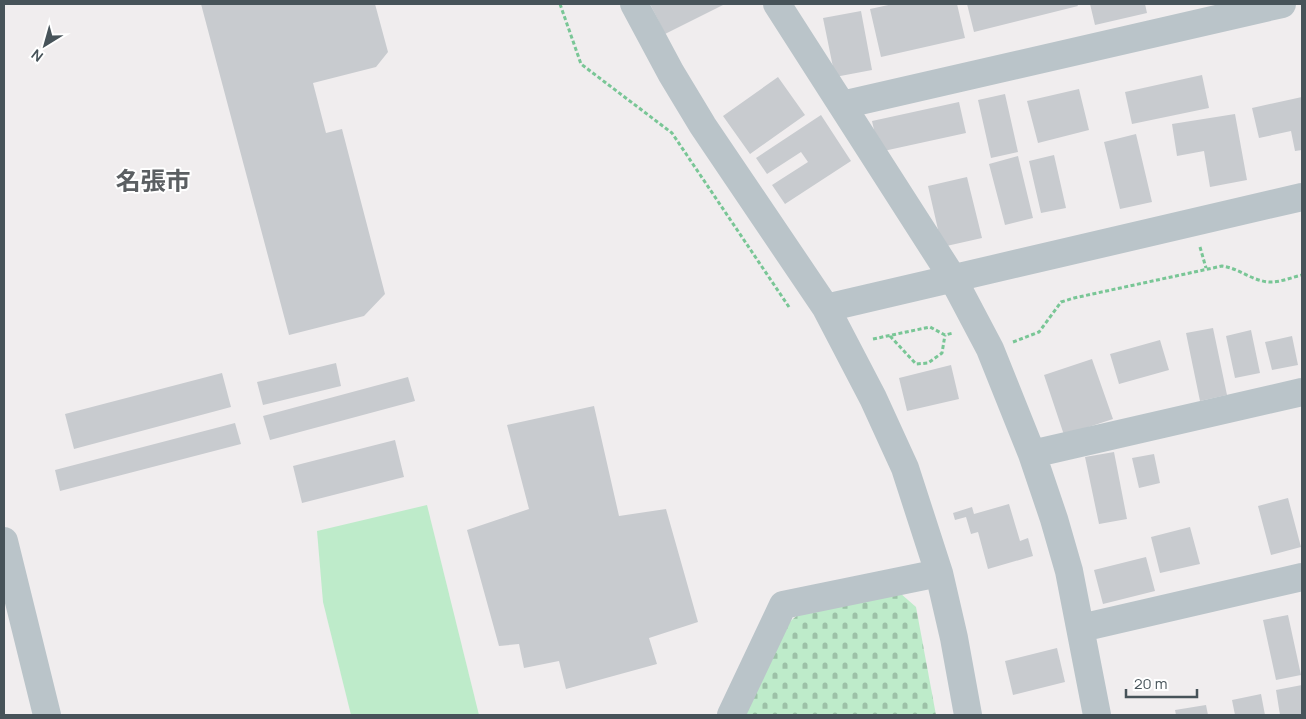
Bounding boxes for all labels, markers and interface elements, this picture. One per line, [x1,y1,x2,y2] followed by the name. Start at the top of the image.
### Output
[20,20,70,70] north arrow
[27,45,47,66] text: N
[115,163,191,198] district label: 名張市
[1126,666,1197,698] scale bar
[1134,673,1167,694] text: 20 m

